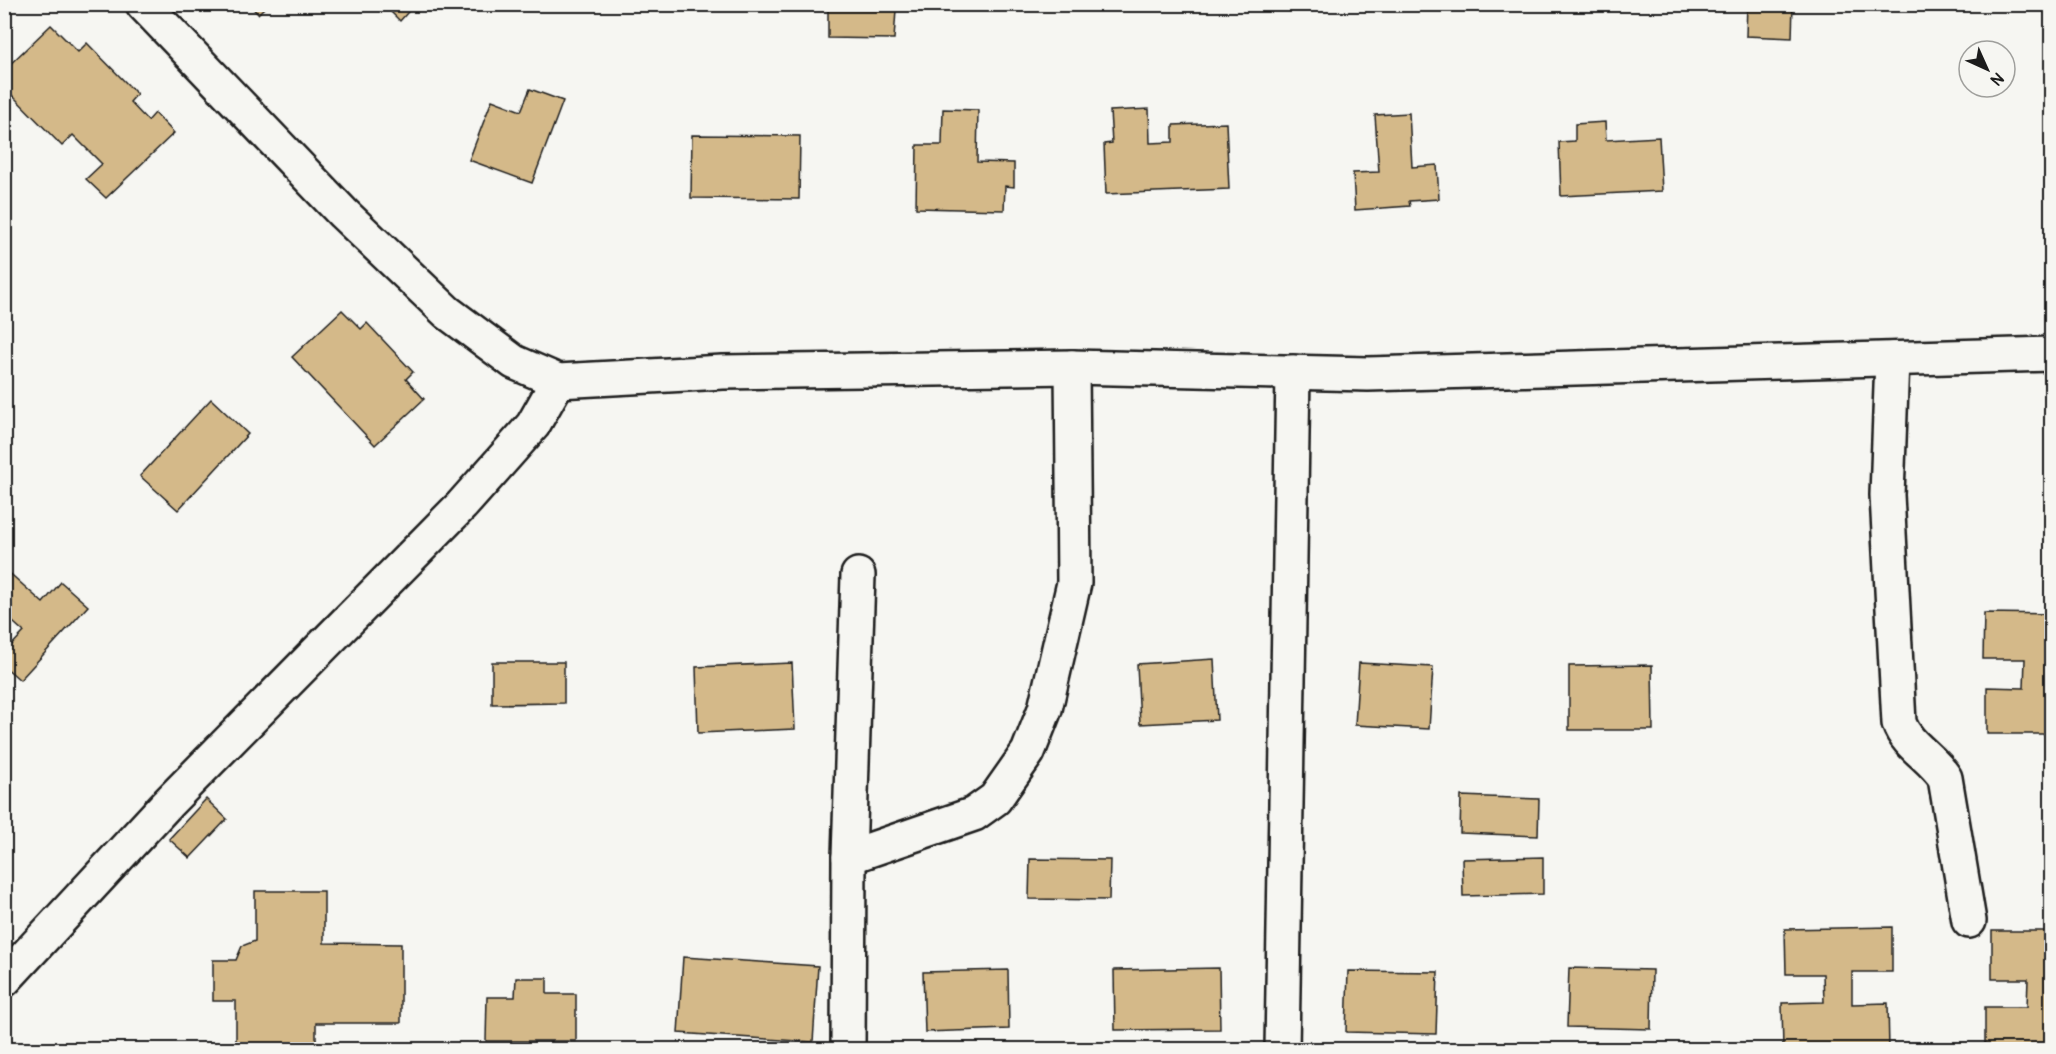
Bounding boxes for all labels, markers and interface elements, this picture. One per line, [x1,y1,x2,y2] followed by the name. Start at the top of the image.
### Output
[1957,39,2017,99] north arrow
[1986,68,2008,90] text: N

